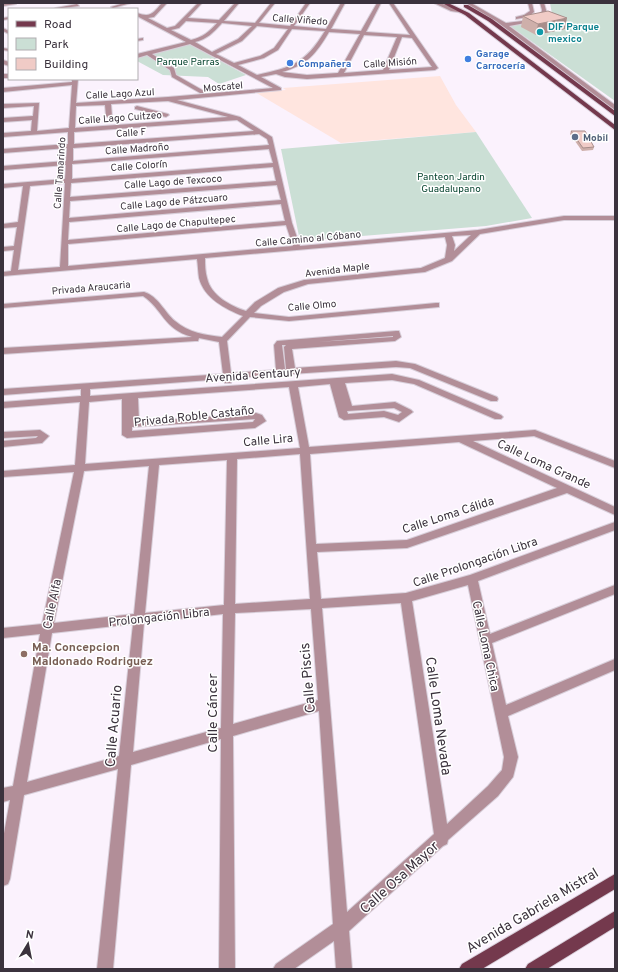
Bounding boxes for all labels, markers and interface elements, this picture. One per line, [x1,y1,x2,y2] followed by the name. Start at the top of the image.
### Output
[8,8,138,80] legend
[272,12,329,29] street label: Calle Viñedo
[44,17,72,33] text: Road
[548,21,600,46] place label: DIF Parque mexico
[535,27,545,37] marker: DIF Parque mexico
[44,37,69,53] text: Park
[476,48,525,73] place label: Garage Carrocería
[463,54,473,64] marker: Garage Carrocería
[363,55,417,72] street label: Calle Misión
[156,56,220,69] park label: Parque Parras
[44,57,88,73] text: Building
[285,58,295,68] marker: Compañera
[298,58,351,71] place label: Compañera
[203,79,244,96] street label: Moscatel
[85,86,155,103] street label: Calle Lago Azul
[78,109,163,128] street label: Calle Lago Cuitzeo
[116,126,147,141] street label: Calle F
[570,132,580,142] marker: Mobil
[583,132,608,145] place label: Mobil
[51,136,70,210] street label: Calle Tamarindo
[105,141,170,158] street label: Calle Madroño
[110,158,168,175] street label: Calle Colorín
[417,171,485,196] park label: Panteon Jardin Guadalupano
[124,173,223,192] street label: Calle Lago de Texcoco
[120,191,229,214] street label: Calle Lago de Pátzcuaro
[116,213,236,236] street label: Calle Lago de Chapultepec
[255,228,362,251] street label: Calle Camino al Cóbano
[304,260,370,281] street label: Avenida Maple
[51,279,131,298] street label: Privada Araucaria
[287,298,337,315] street label: Calle Olmo
[205,365,301,387] street label: Avenida Centaury
[133,403,255,431] street label: Privada Roble Castaño
[242,431,294,451] street label: Calle Lira
[494,436,593,494] street label: Calle Loma Grande
[400,494,496,538] street label: Calle Loma Cálida
[411,534,540,592] street label: Calle Prolongación Libra
[40,578,66,631] street label: Calle Alfa
[468,599,502,693] street label: Calle Loma Chica
[108,605,210,631] street label: Prolongación Libra
[32,640,153,670] place label: Ma. Concepcion Maldonado Rodriguez
[297,642,320,714] street label: Calle Piscis
[19,649,29,659] marker: Ma. Concepcion Maldonado Rodriguez
[421,656,454,777] street label: Calle Loma Nevada
[205,673,222,753] street label: Calle Cáncer
[102,684,127,768] street label: Calle Acuario
[357,838,443,918] street label: Calle Osa Mayor
[464,865,602,958] street label: Avenida Gabriela Mistral
[8,924,48,964] north arrow
[24,928,35,943] text: N

